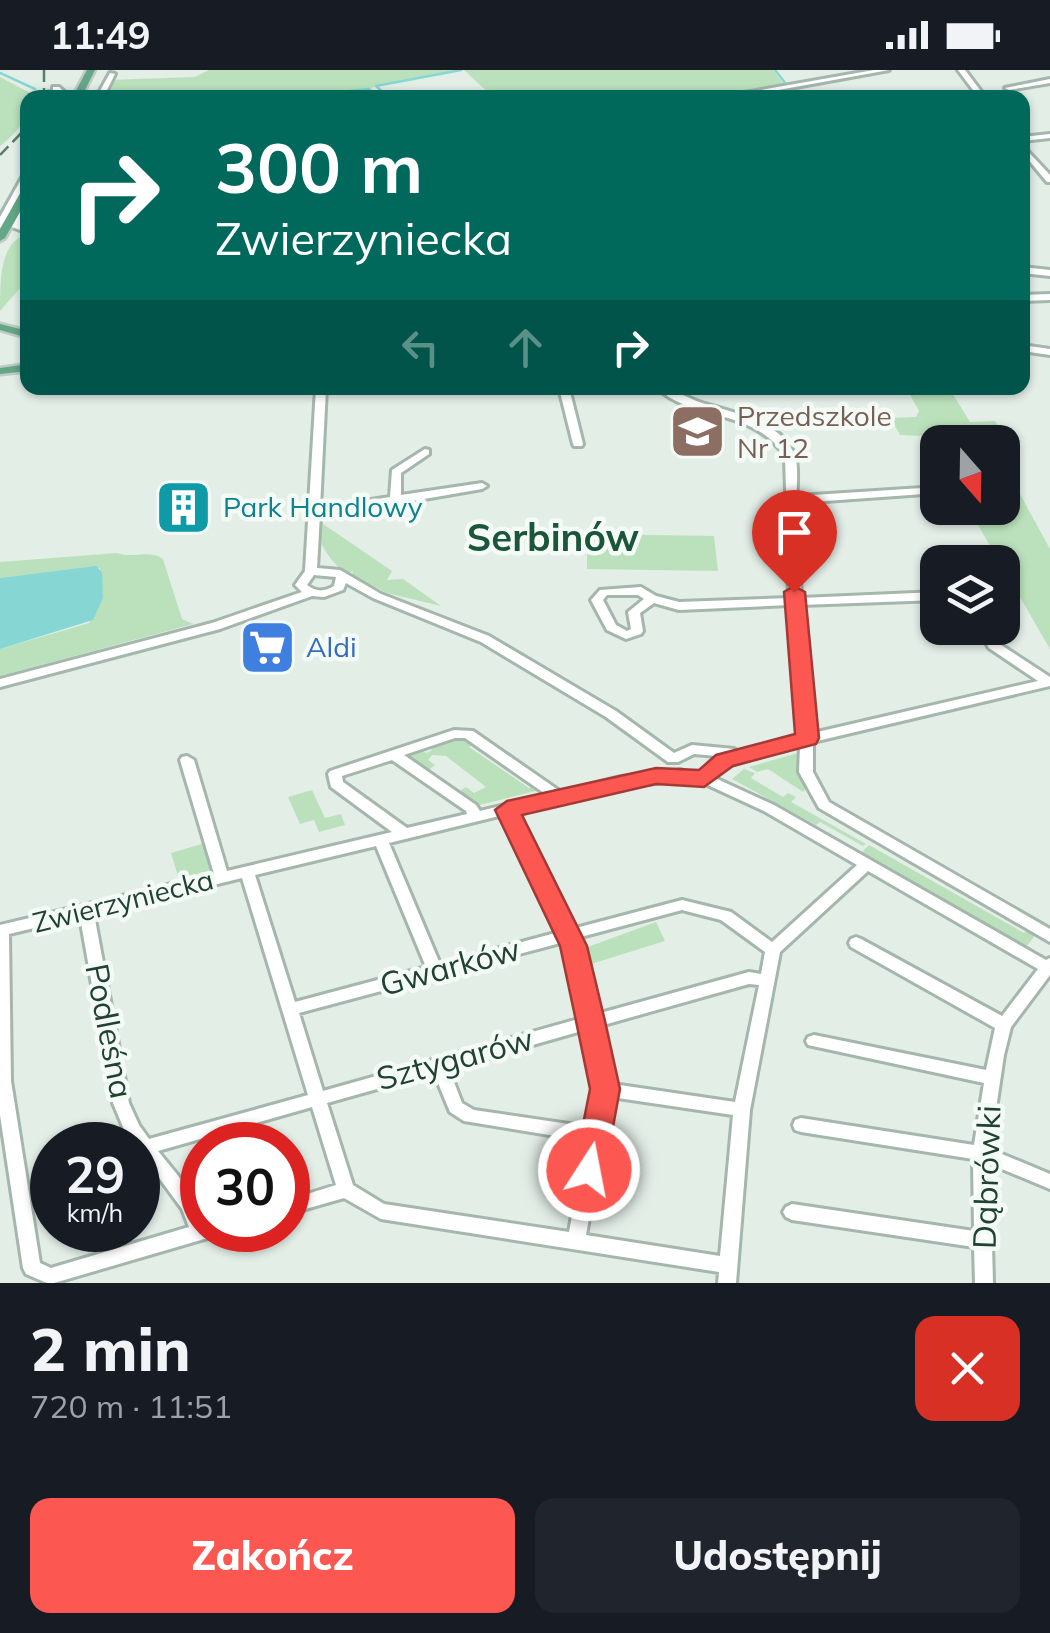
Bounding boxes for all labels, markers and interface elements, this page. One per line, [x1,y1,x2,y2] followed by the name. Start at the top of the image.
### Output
[50,11,151,59] text: 11:49
[215,123,423,211] text: 300 m
[50,130,180,260] icon: right
[215,210,512,266] text: Zwierzyniecka
[393,320,448,375] icon: left
[498,320,553,375] icon: ahead
[603,320,658,375] icon: right
[737,398,892,465] place label: Przedszkole Nr 12
[668,402,728,462] school or university icon: Przedszkole Nr 12
[920,425,1020,525] north arrow
[920,425,1020,645] map controls
[154,477,214,537] building icon: Park Handlowy
[223,489,423,524] place label: Park Handlowy
[752,490,837,593] pin
[767,505,822,560] icon: arrive
[467,513,640,561] district label: Serbinów
[920,545,1020,645] button: layers
[237,617,297,677] supermarket icon: Aldi
[306,629,357,664] place label: Aldi
[29,861,217,940] street label: Zwierzyniecka
[375,928,524,1004] street label: Gwarków
[77,960,143,1102] street label: Podleśna
[372,1018,537,1098] street label: Sztygarów
[964,1104,1008,1249] street label: Dąbrówki
[537,1118,641,1222] position arrow
[180,1122,310,1252] speed limit sign: 30
[65,1143,125,1206] text: 29
[67,1197,123,1228] text: km/h
[30,1311,191,1386] text: 2 min
[915,1316,1020,1421] button: close
[30,1386,232,1426] text: 720 m · 11:51
[30,1498,515,1613] button: Zakończ
[535,1498,1020,1613] button: Udostępnij

